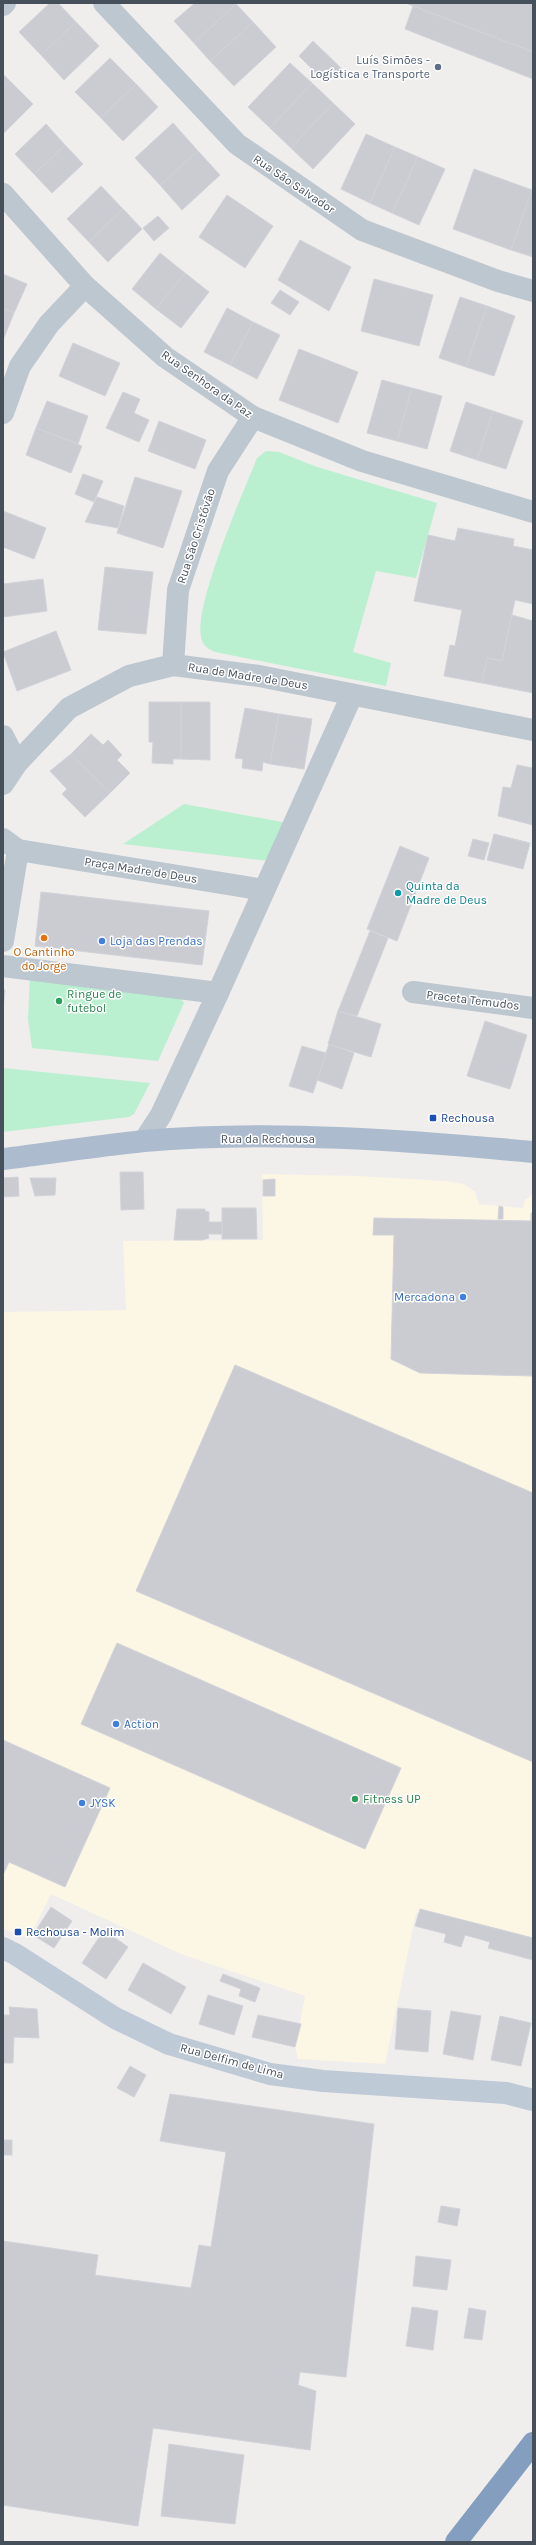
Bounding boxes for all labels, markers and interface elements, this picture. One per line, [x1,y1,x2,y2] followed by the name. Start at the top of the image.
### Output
[310,53,430,81] place label: Luís Simões - Logística e Transporte
[433,62,443,72] marker: Luís Simões - Logística e Transporte
[251,152,338,217] street label: Rua São Salvador
[159,347,255,421] street label: Rua Senhora da Paz
[174,487,218,585] street label: Rua São Cristóvão
[187,660,309,692] street label: Rua de Madre de Deus
[83,854,199,886] street label: Praça Madre de Deus
[406,879,487,907] place label: Quinta da Madre de Deus
[393,888,403,898] marker: Quinta da Madre de Deus
[39,933,49,943] marker: O Cantinho do Jorge
[110,934,203,948] place label: Loja das Prendas
[97,936,107,946] marker: Loja das Prendas
[14,945,74,973] place label: O Cantinho do Jorge
[67,987,122,1015] place label: Ringue de futebol
[426,987,520,1013] street label: Praceta Temudos
[54,996,64,1006] marker: Ringue de futebol
[441,1111,495,1125] place label: Rechousa
[428,1113,438,1123] marker: Rechousa
[221,1132,315,1146] street label: Rua da Rechousa
[394,1290,455,1304] place label: Mercadona
[458,1292,468,1302] marker: Mercadona
[124,1717,159,1731] place label: Action
[111,1719,121,1729] marker: Action
[363,1792,421,1806] place label: Fitness UP
[350,1794,360,1804] marker: Fitness UP
[90,1796,116,1810] place label: JYSK
[77,1798,87,1808] marker: JYSK
[26,1925,124,1939] place label: Rechousa - Molim
[13,1927,23,1937] marker: Rechousa - Molim
[179,2040,285,2082] street label: Rua Delfim de Lima

